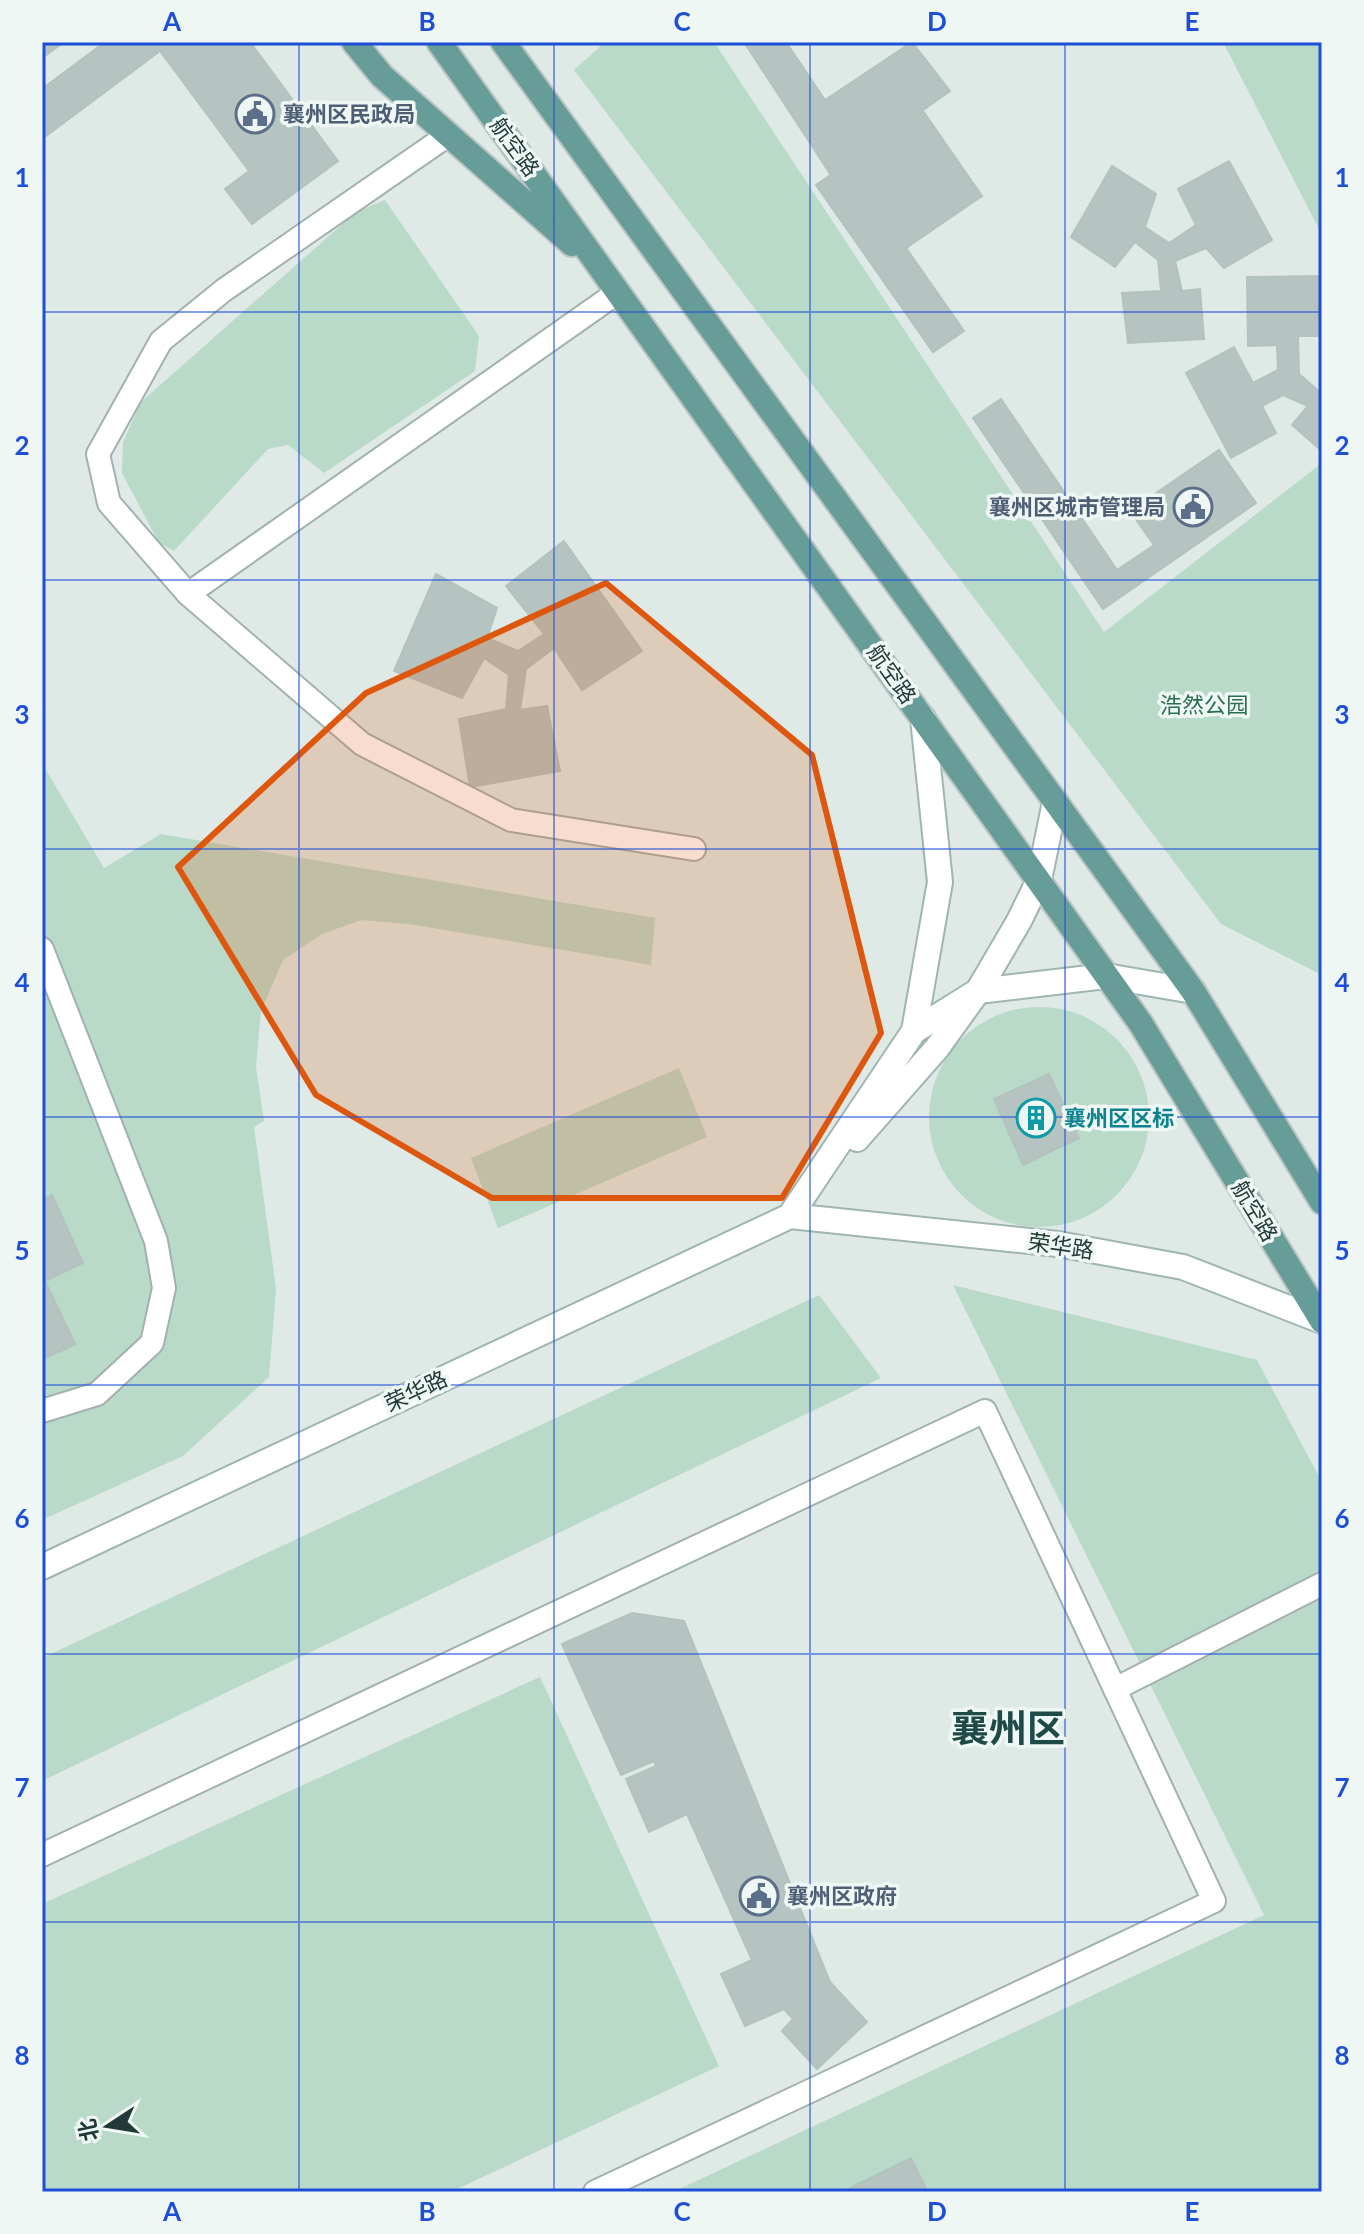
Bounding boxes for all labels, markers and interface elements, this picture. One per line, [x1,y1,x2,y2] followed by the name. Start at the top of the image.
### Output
[162,5,182,37] text: A
[418,5,436,37] text: B
[673,5,691,37] text: C
[927,5,947,37] text: D
[1185,5,1199,37] text: E
[234,93,276,135] public building icon: 襄州区民政局
[283,100,415,127] place label: 襄州区民政局
[485,112,546,181] street label: 航空路
[14,161,30,193] text: 1
[1334,161,1350,193] text: 1
[14,429,30,461] text: 2
[1334,429,1350,461] text: 2
[1172,486,1214,528] public building icon: 襄州区城市管理局
[989,493,1165,520] place label: 襄州区城市管理局
[862,639,922,708] street label: 航空路
[1160,691,1248,718] park label: 浩然公园
[14,698,30,730] text: 3
[1334,698,1350,730] text: 3
[14,966,30,998] text: 4
[1334,966,1350,998] text: 4
[1015,1097,1057,1139] building icon: 襄州区区标
[1064,1104,1174,1131] place label: 襄州区区标
[1227,1175,1284,1246] street label: 航空路
[1027,1228,1096,1263] street label: 荣华路
[14,1234,30,1266] text: 5
[1334,1234,1350,1266] text: 5
[380,1364,451,1417] street label: 荣华路
[14,1502,30,1534] text: 6
[1334,1502,1350,1534] text: 6
[951,1704,1065,1750] district label: 襄州区
[14,1771,30,1803] text: 7
[1334,1771,1350,1803] text: 7
[738,1875,780,1917] public building icon: 襄州区政府
[787,1882,897,1909] place label: 襄州区政府
[14,2039,30,2071] text: 8
[1334,2039,1350,2071] text: 8
[68,2086,148,2166] north arrow
[72,2117,103,2144] text: 北
[162,2195,182,2227] text: A
[418,2195,436,2227] text: B
[673,2195,691,2227] text: C
[927,2195,947,2227] text: D
[1185,2195,1199,2227] text: E

